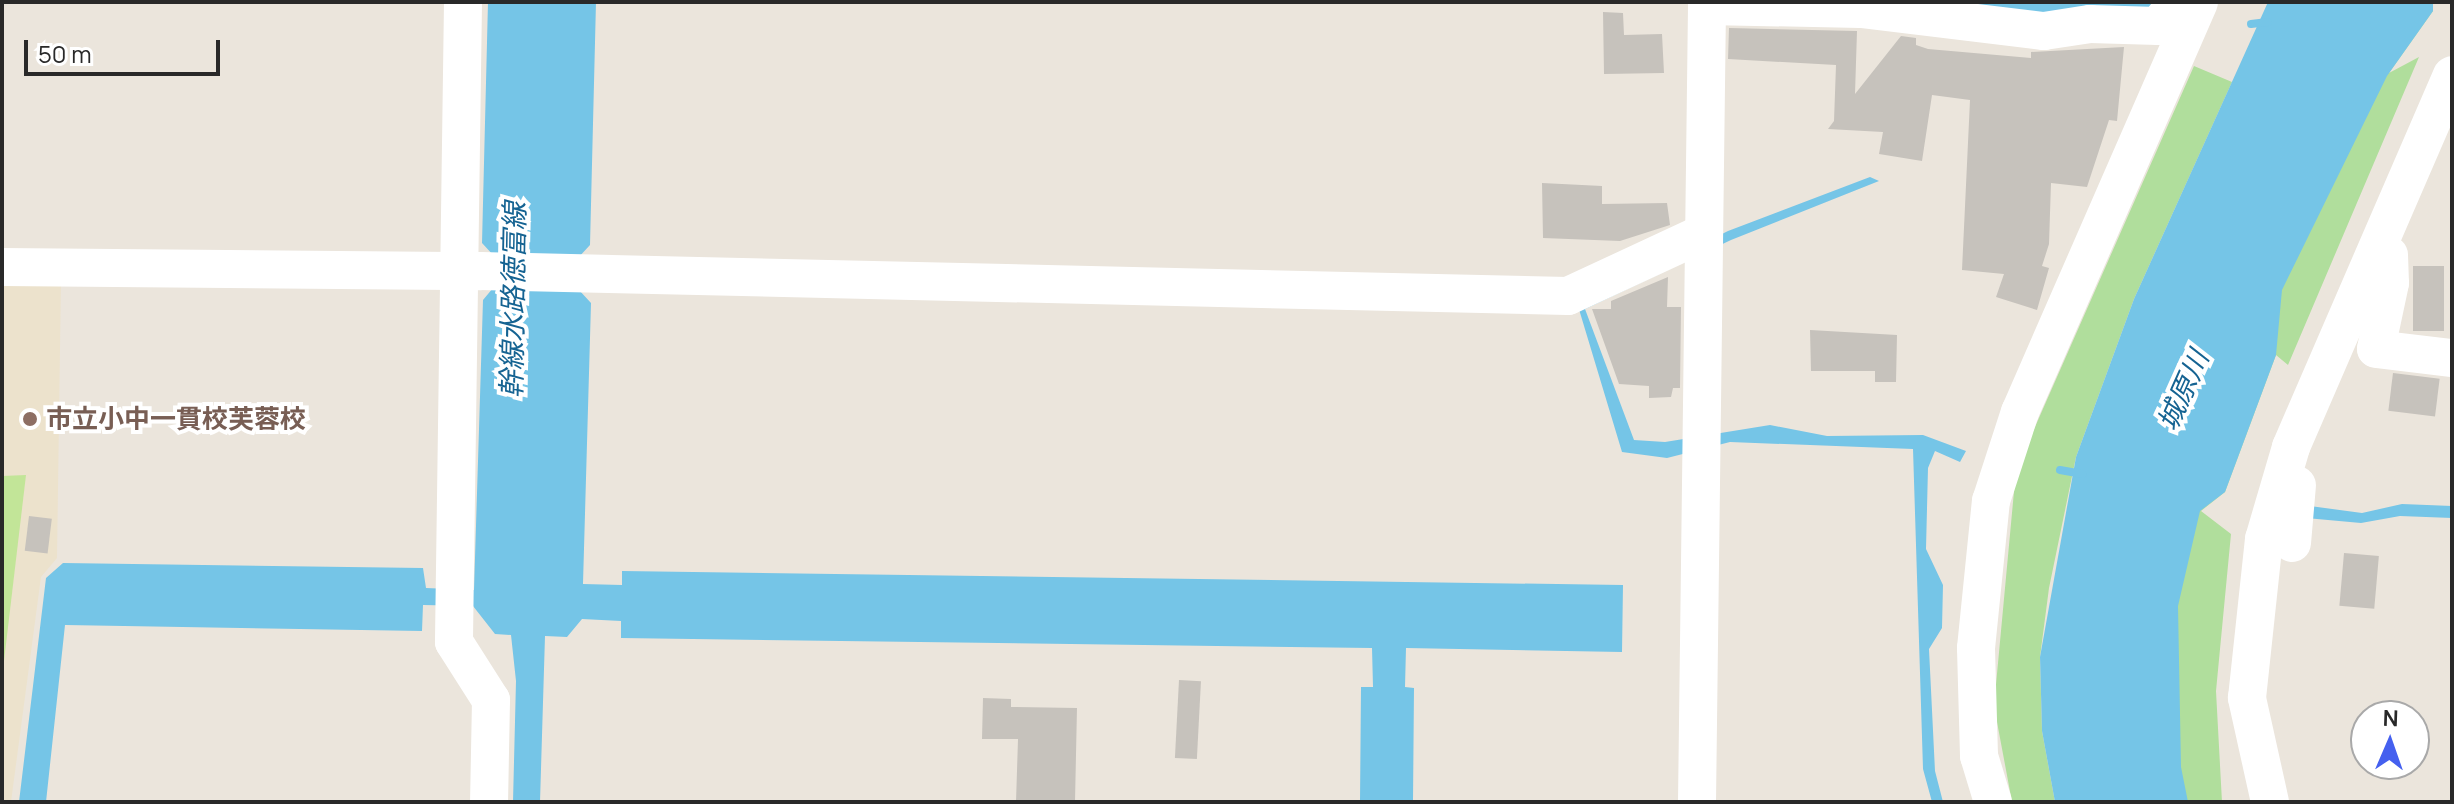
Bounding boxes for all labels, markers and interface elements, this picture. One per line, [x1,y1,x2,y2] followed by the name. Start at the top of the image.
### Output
[28,24,224,74] scale bar
[38,37,92,70] text: 50 m
[493,202,531,398] water label: 幹線水路徳富線
[2150,345,2214,435] water label: 城原川
[46,403,306,435] place label: 市立小中一貫校芙蓉校
[21,410,39,428] marker: 市立小中一貫校芙蓉校
[2350,700,2430,780] north arrow
[2382,703,2399,733] text: N

